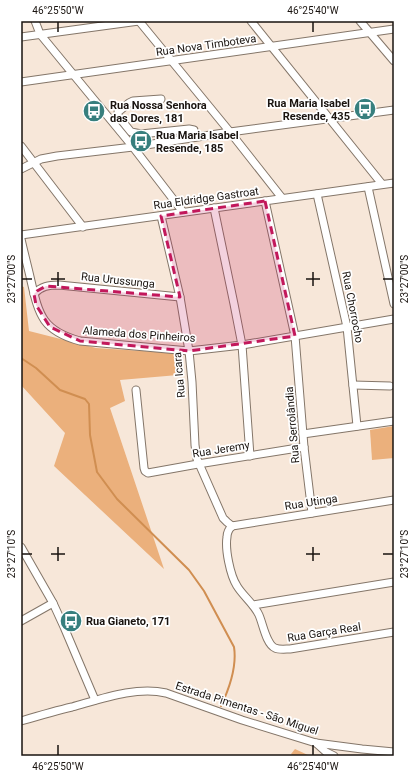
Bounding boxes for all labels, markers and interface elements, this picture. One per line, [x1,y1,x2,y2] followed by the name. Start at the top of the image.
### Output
[32,5,84,16] text: 46°25'50"W
[287,5,339,16] text: 46°25'40"W
[155,32,257,59] street label: Rua Nova Timboteva
[352,96,378,122] bus stop icon: Rua Maria Isabel Resende, 435
[267,97,350,123] place label: Rua Maria Isabel Resende, 435
[81,98,107,124] bus stop icon: Rua Nossa Senhora das Dores, 181
[110,99,207,125] place label: Rua Nossa Senhora das Dores, 181
[128,128,154,154] bus stop icon: Rua Maria Isabel Resende, 185
[156,129,239,155] place label: Rua Maria Isabel Resende, 185
[153,185,260,212] street label: Rua Eldridge Gastroat
[6,255,17,303] text: 23°27'00"S
[399,255,410,303] text: 23°27'00"S
[80,270,156,291] street label: Rua Urussunga
[339,270,366,344] street label: Rua Chorrocho
[82,324,196,345] street label: Alameda dos Pinheiros
[171,352,188,398] street label: Rua Icara
[283,386,302,464] street label: Rua Serrolândia
[192,438,251,460] street label: Rua Jeremy
[284,492,338,513] street label: Rua Utinga
[6,530,17,578] text: 23°27'10"S
[399,530,410,578] text: 23°27'10"S
[58,608,84,634] bus stop icon: Rua Gianeto, 171
[86,615,170,628] place label: Rua Gianeto, 171
[286,620,362,645] street label: Rua Garça Real
[174,679,320,738] street label: Estrada Pimentas - São Miguel
[32,761,84,772] text: 46°25'50"W
[287,761,339,772] text: 46°25'40"W

